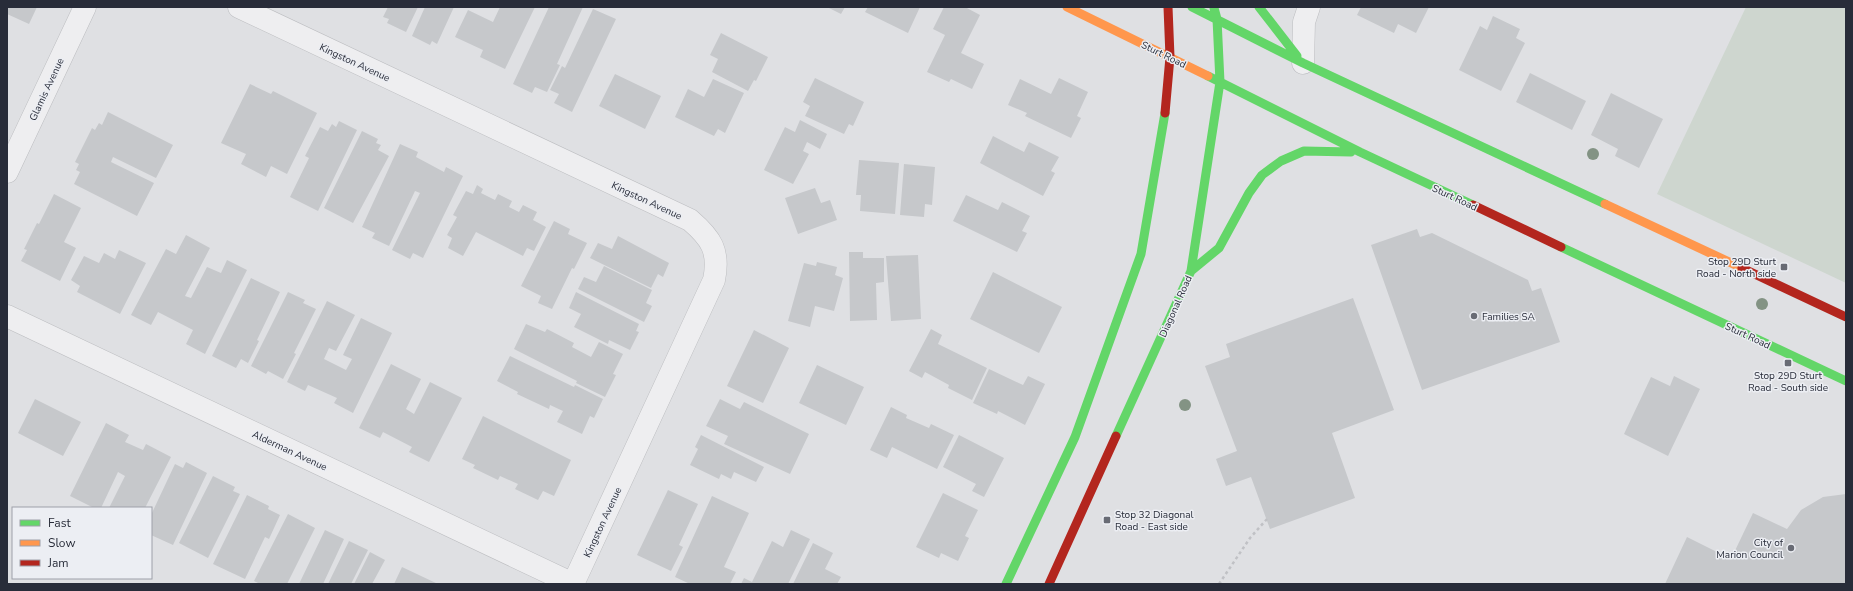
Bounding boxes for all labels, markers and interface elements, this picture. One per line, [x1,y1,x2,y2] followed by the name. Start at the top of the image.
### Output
[1139,38,1189,72] street label: Sturt Road
[317,40,392,85] street label: Kingston Avenue
[26,56,68,123] street label: Glamis Avenue
[609,178,684,223] street label: Kingston Avenue
[1430,181,1480,215] street label: Sturt Road
[1697,255,1776,281] place label: Stop 29D Sturt Road - North side
[1779,262,1789,272] marker: Stop 29D Sturt Road - North side
[1156,273,1196,340] street label: Diagonal Road
[1482,310,1536,324] place label: Families SA
[1469,311,1479,321] marker: Families SA
[1723,319,1773,353] street label: Sturt Road
[1783,358,1793,368] marker: Stop 29D Sturt Road - South side
[1748,369,1828,395] place label: Stop 29D Sturt Road - South side
[250,427,329,474] street label: Alderman Avenue
[580,485,625,560] street label: Kingston Avenue
[12,507,152,579] legend
[1115,508,1194,534] place label: Stop 32 Diagonal Road - East side
[48,515,71,531] text: Fast
[1102,515,1112,525] marker: Stop 32 Diagonal Road - East side
[48,535,76,551] text: Slow
[1716,536,1784,562] place label: City of Marion Council
[1786,543,1796,553] marker: City of Marion Council
[47,555,69,571] text: Jam

